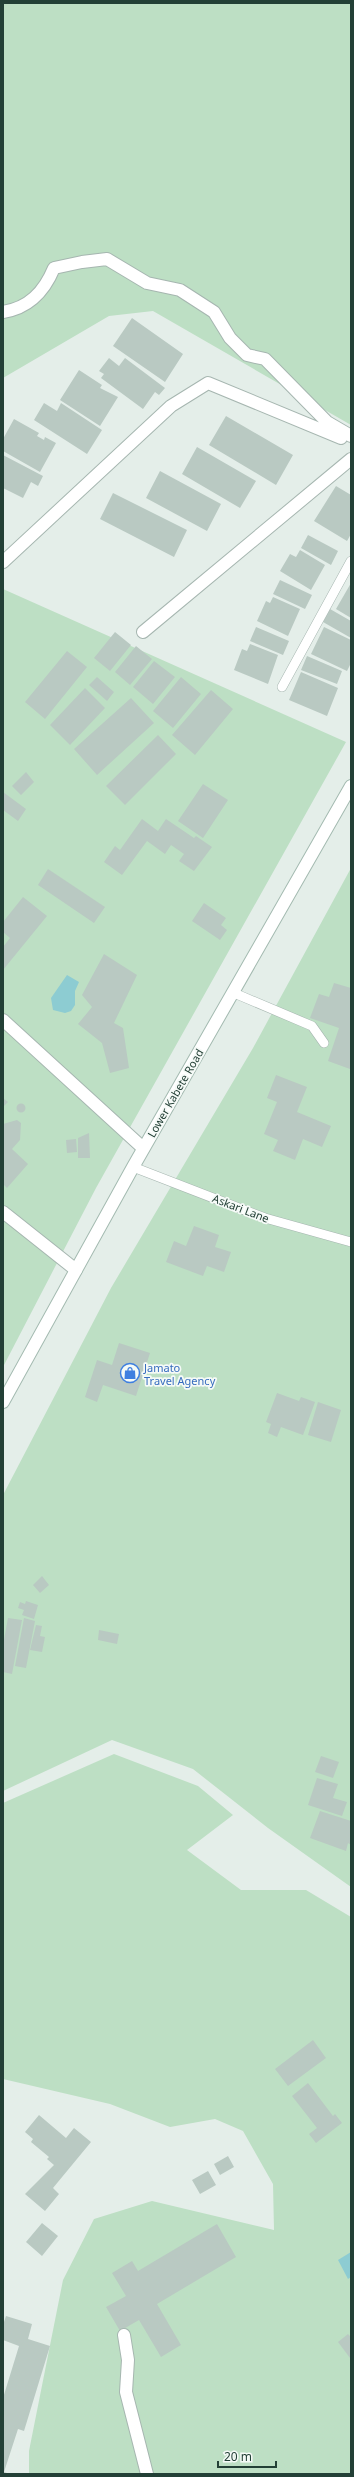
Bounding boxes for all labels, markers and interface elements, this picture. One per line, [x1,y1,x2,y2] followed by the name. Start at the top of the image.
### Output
[144,1046,206,1140] street label: Lower Kabete Road
[211,1190,271,1226] street label: Askari Lane
[143,1360,216,1388] place label: Jamato Travel Agency
[119,1362,141,1384] shop icon: Jamato Travel Agency
[218,2443,276,2469] scale bar
[224,2448,252,2465] text: 20 m

